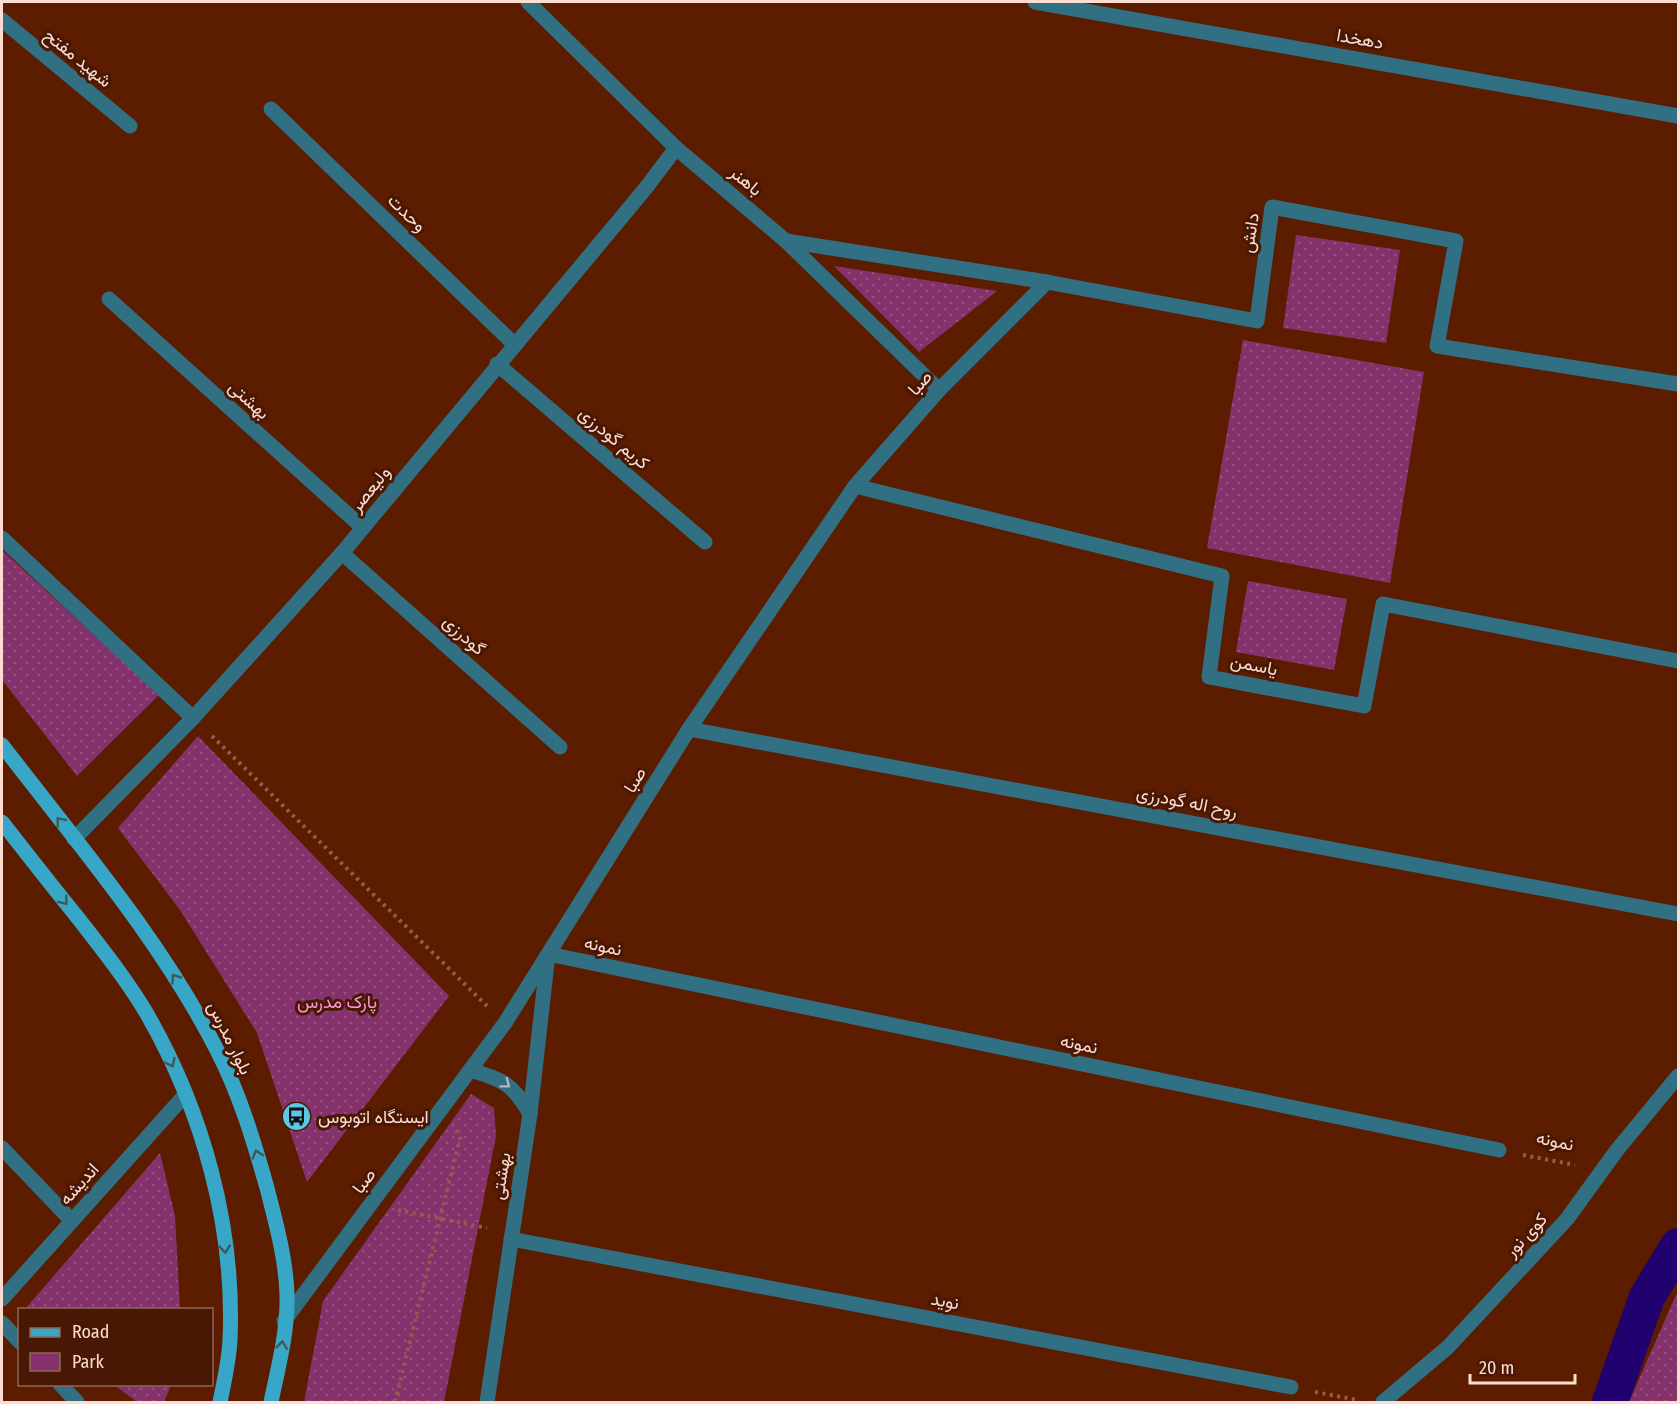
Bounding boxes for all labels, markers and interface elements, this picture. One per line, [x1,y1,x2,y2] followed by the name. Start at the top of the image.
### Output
[39,24,116,93] street label: شهید مفتح
[1335,24,1385,54] street label: دهخدا
[725,161,767,201] street label: باهنر
[383,189,431,237] street label: وحدت
[1236,211,1264,255] street label: دانش
[903,366,937,400] street label: صبا
[224,376,274,424] street label: بهشتی
[574,402,654,475] street label: کریم گودرزی
[344,462,395,517] street label: ولیعصر
[438,610,490,660] street label: گودرزی
[1228,650,1280,680] street label: یاسمن
[619,763,651,797] street label: صبا
[1134,781,1239,824] street label: روح اله گودرزی
[56,816,67,827] one-way arrow
[56,894,67,905] one-way arrow
[582,931,624,961] street label: نمونه
[171,973,182,984] one-way arrow
[297,991,377,1014] park label: پارک مدرس
[203,998,257,1078] street label: بلوار مدرس
[1058,1029,1100,1059] street label: نمونه
[163,1057,175,1068] one-way arrow
[499,1077,510,1088] one-way arrow
[281,1101,313,1133] bus stop icon: ایستگاه اتوبوس
[318,1106,429,1128] place label: ایستگاه اتوبوس
[1534,1126,1576,1156] street label: نمونه
[252,1149,264,1160] one-way arrow
[486,1151,516,1201] street label: بهشتی
[54,1158,104,1210] street label: اندیشه
[347,1164,381,1198] street label: صبا
[1499,1208,1552,1262] street label: کوی نور
[218,1245,231,1254] one-way arrow
[929,1287,961,1315] street label: نوید
[18,1308,213,1386] legend
[72,1321,109,1343] text: Road
[275,1341,288,1350] one-way arrow
[1470,1347,1575,1385] scale bar
[72,1351,105,1373] text: Park
[1479,1357,1514,1379] text: 20 m

